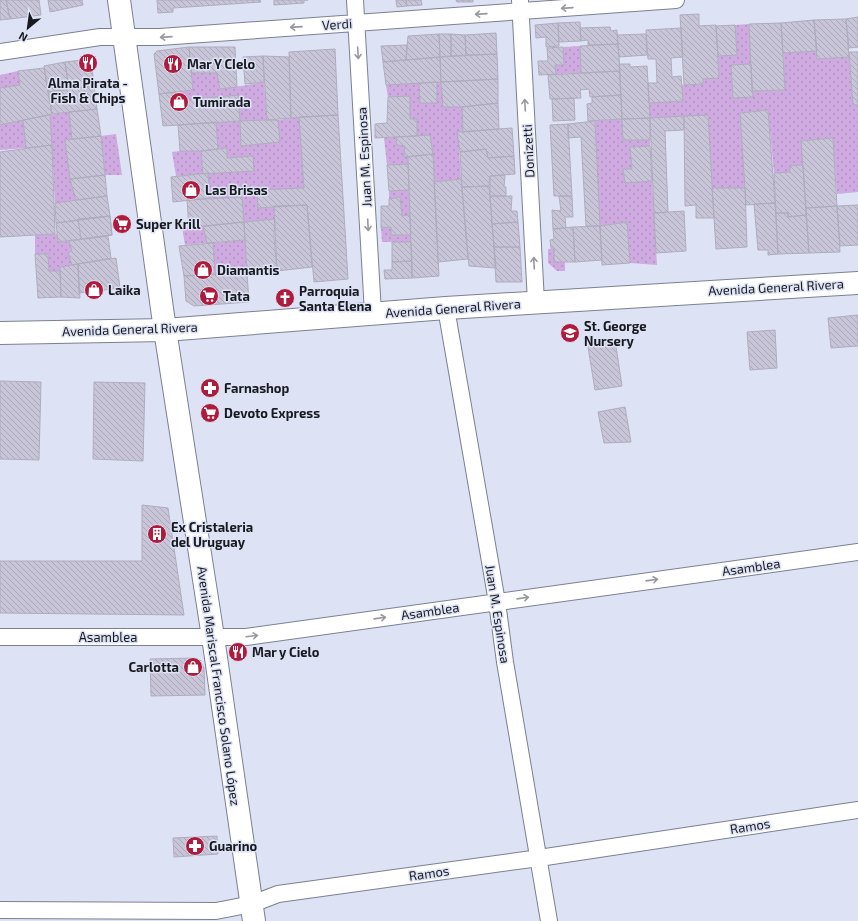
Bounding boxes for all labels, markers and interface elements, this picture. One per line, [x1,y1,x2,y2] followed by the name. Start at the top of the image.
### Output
[561,5,574,12] one-way arrow
[8,8,48,48] north arrow
[475,11,488,18] one-way arrow
[321,15,353,33] street label: Verdi
[290,23,303,31] one-way arrow
[16,30,30,45] text: N
[160,33,173,40] one-way arrow
[355,46,362,59] one-way arrow
[77,52,99,74] restaurant icon: Alma Pirata - Fish & Chips
[162,53,184,75] restaurant icon: Mar Y CIelo
[187,56,256,72] place label: Mar Y CIelo
[48,75,128,106] place label: Alma Pirata - Fish & Chips
[168,91,190,113] shop icon: Tumirada
[193,94,251,110] place label: Tumirada
[522,99,529,112] one-way arrow
[353,107,375,207] street label: Juan M. Espinosa
[519,124,537,178] street label: Donizetti
[180,179,202,201] shop icon: Las Brisas
[205,182,268,198] place label: Las Brisas
[111,213,133,235] supermarket icon: Super Krill
[136,216,201,232] place label: Super Krill
[365,218,372,231] one-way arrow
[531,257,538,270] one-way arrow
[192,259,214,281] shop icon: Diamantis
[217,262,279,278] place label: Diamantis
[708,275,844,299] street label: Avenida General Rivera
[83,279,105,301] shop icon: Laika
[108,282,141,298] place label: Laika
[299,283,372,314] place label: Parroquia Santa Elena
[198,285,220,307] supermarket icon: Tata
[274,287,296,309] church icon: Parroquia Santa Elena
[223,288,250,304] place label: Tata
[385,295,521,321] street label: Avenida General Rivera
[584,318,647,349] place label: St. George Nursery
[62,319,198,339] street label: Avenida General Rivera
[559,322,581,344] school or university icon: St. George Nursery
[199,377,221,399] pharmacy icon: Farnashop
[224,380,290,396] place label: Farnashop
[199,402,221,424] supermarket icon: Devoto Express
[224,405,320,421] place label: Devoto Express
[171,519,253,550] place label: Ex Cristaleria del Uruguay
[146,523,168,545] building icon: Ex Cristaleria del Uruguay
[721,555,781,579] street label: Asamblea
[482,563,514,665] street label: Juan M. Espinosa
[194,565,244,807] street label: Avenida Mariscal Francisco Solano López
[645,576,658,584] one-way arrow
[516,594,529,602] one-way arrow
[400,599,460,623] street label: Asamblea
[373,614,386,622] one-way arrow
[79,629,137,645] street label: Asamblea
[245,632,258,640] one-way arrow
[227,641,249,663] restaurant icon: Mar y Cielo
[252,644,320,660] place label: Mar y Cielo
[182,656,204,678] shop icon: Carlotta
[128,659,179,675] place label: Carlotta
[729,815,771,837] street label: Ramos
[184,835,206,857] pharmacy icon: Guarino
[209,838,257,854] place label: Guarino
[408,862,450,884] street label: Ramos

